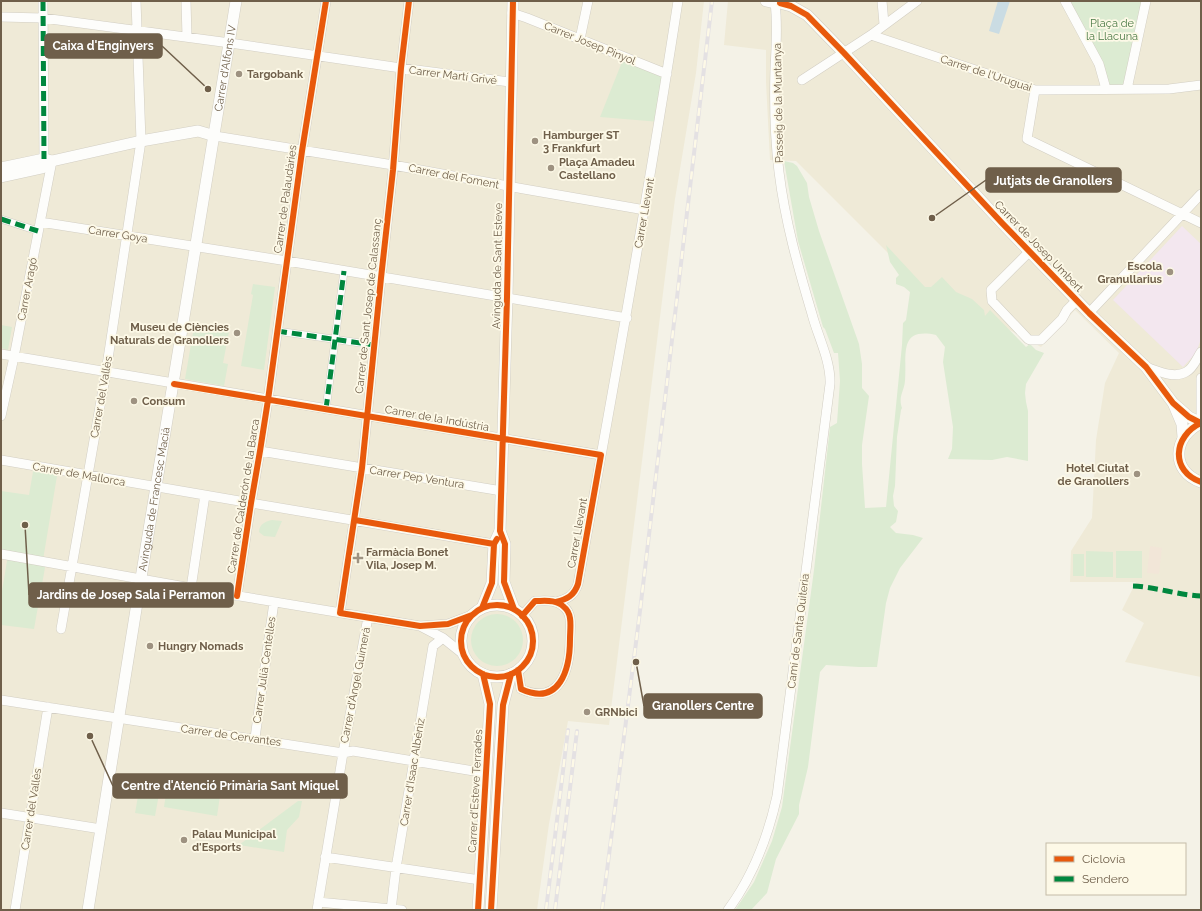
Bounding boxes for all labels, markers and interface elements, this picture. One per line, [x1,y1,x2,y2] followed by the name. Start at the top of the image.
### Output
[1086,17,1138,43] park label: Plaça de la Llacuna
[542,19,637,68] street label: Carrer Josep Pinyol
[212,23,239,112] street label: Carrer d'Alfons IV
[45,34,162,58] callout: Caixa d'Enginyers
[52,39,154,53] text: Caixa d'Enginyers
[771,43,786,163] street label: Passeig de la Muntanya
[938,53,1033,94] street label: Carrer de l'Uruguai
[408,64,498,87] street label: Carrer Martí Grivé
[247,68,304,81] place label: Targobank
[234,69,244,79] marker: Targobank
[543,129,620,155] place label: Hamburger ST 3 Frankfurt
[530,136,540,146] marker: Hamburger ST 3 Frankfurt
[271,144,300,254] street label: Carrer de Palaudàries
[559,156,635,182] place label: Plaça Amadeu Castellano
[408,161,501,192] street label: Carrer del Foment
[546,163,556,173] marker: Plaça Amadeu Castellano
[986,168,1121,192] callout: Jutjats de Granollers
[993,174,1113,188] text: Jutjats de Granollers
[632,176,657,249] street label: Carrer Llevant
[992,198,1086,295] street label: Carrer de Josep Umbert
[490,202,505,329] street label: Avinguda de Sant Esteve
[353,218,384,394] street label: Carrer de Sant Josep de Calassanç
[87,223,149,246] street label: Carrer Goya
[15,256,40,322] street label: Carrer Aragó
[1097,260,1163,286] place label: Escola Granullarius
[1165,267,1175,277] marker: Escola Granullarius
[110,321,230,347] place label: Museu de Ciències Naturals de Granollers
[232,328,242,338] marker: Museu de Ciències Naturals de Granollers
[88,355,115,439] street label: Carrer del Vallès
[142,395,185,408] place label: Consum
[129,396,139,406] marker: Consum
[384,403,490,434] street label: Carrer de la Indústria
[225,418,262,574] street label: Carrer de Calderón de la Barca
[136,426,173,572] street label: Avinguda de Francesc Macià
[32,460,126,489] street label: Carrer de Mallorca
[1058,462,1130,488] place label: Hotel Ciutat de Granollers
[369,464,465,491] street label: Carrer Pep Ventura
[1132,469,1142,479] marker: Hotel Ciutat de Granollers
[565,496,590,569] street label: Carrer Llevant
[366,546,449,572] place label: Farmàcia Bonet Vila, Josep M.
[353,553,363,563] marker: Farmàcia Bonet Vila, Josep M.
[785,573,812,689] street label: Camí de Santa Quiteria
[29,583,233,607] callout: Jardins de Josep Sala i Perramon
[37,588,225,602] text: Jardins de Josep Sala i Perramon
[251,616,278,724] street label: Carrer Julià Centelles
[337,626,373,744] street label: Carrer d'Àngel Guimerà
[158,640,244,653] place label: Hungry Nomads
[145,641,155,651] marker: Hungry Nomads
[644,694,762,718] callout: Granollers Centre
[652,699,754,713] text: Granollers Centre
[595,706,638,719] place label: GRNbici
[582,707,592,717] marker: GRNbici
[398,716,428,827] street label: Carrer d'Isaac Albéniz
[180,722,282,749] street label: Carrer de Cervantes
[466,729,485,853] street label: Carrer d'Esteve Terrades
[19,767,44,851] street label: Carrer del Vallès
[113,774,347,798] callout: Centre d'Atenció Primària Sant Miquel
[121,779,339,793] text: Centre d'Atenció Primària Sant Miquel
[192,828,276,854] place label: Palau Municipal d'Esports
[179,835,189,845] marker: Palau Municipal d'Esports
[1046,843,1186,895] legend
[1082,852,1125,866] text: Ciclovía
[1082,872,1129,886] text: Sendero

